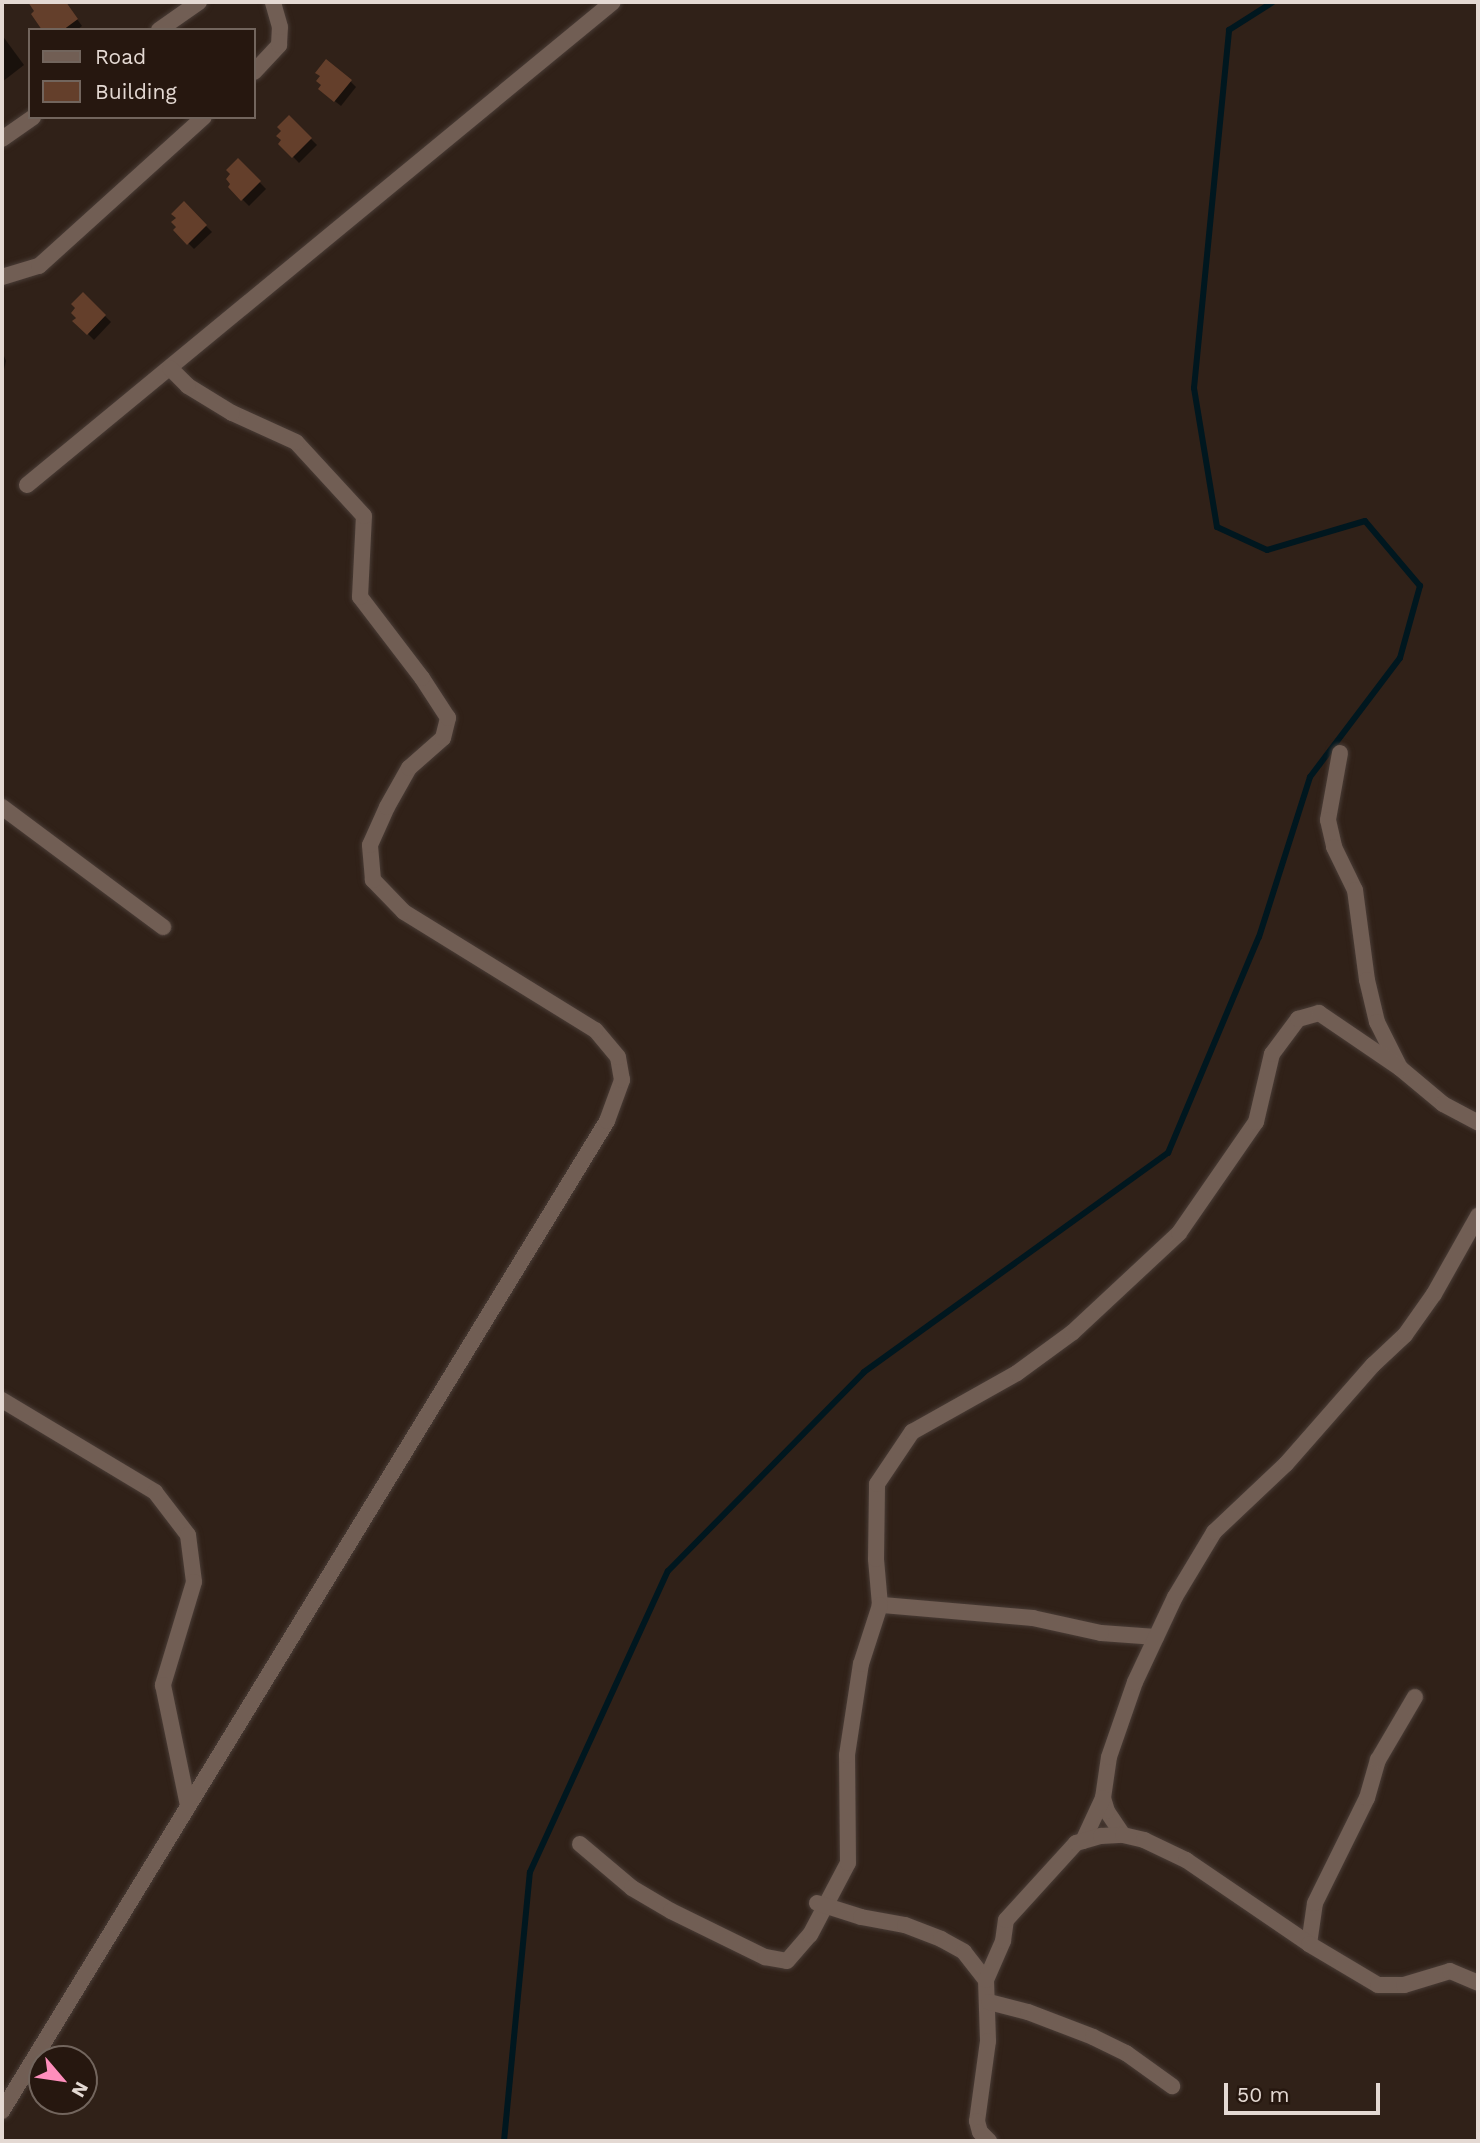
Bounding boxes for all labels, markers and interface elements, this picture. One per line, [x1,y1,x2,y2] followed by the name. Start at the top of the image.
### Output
[28,28,256,119] legend
[95,44,146,69] text: Road
[95,79,177,104] text: Building
[28,2045,98,2115] north arrow
[1228,2070,1384,2114] scale bar
[67,2078,94,2101] text: N
[1237,2082,1289,2107] text: 50 m

